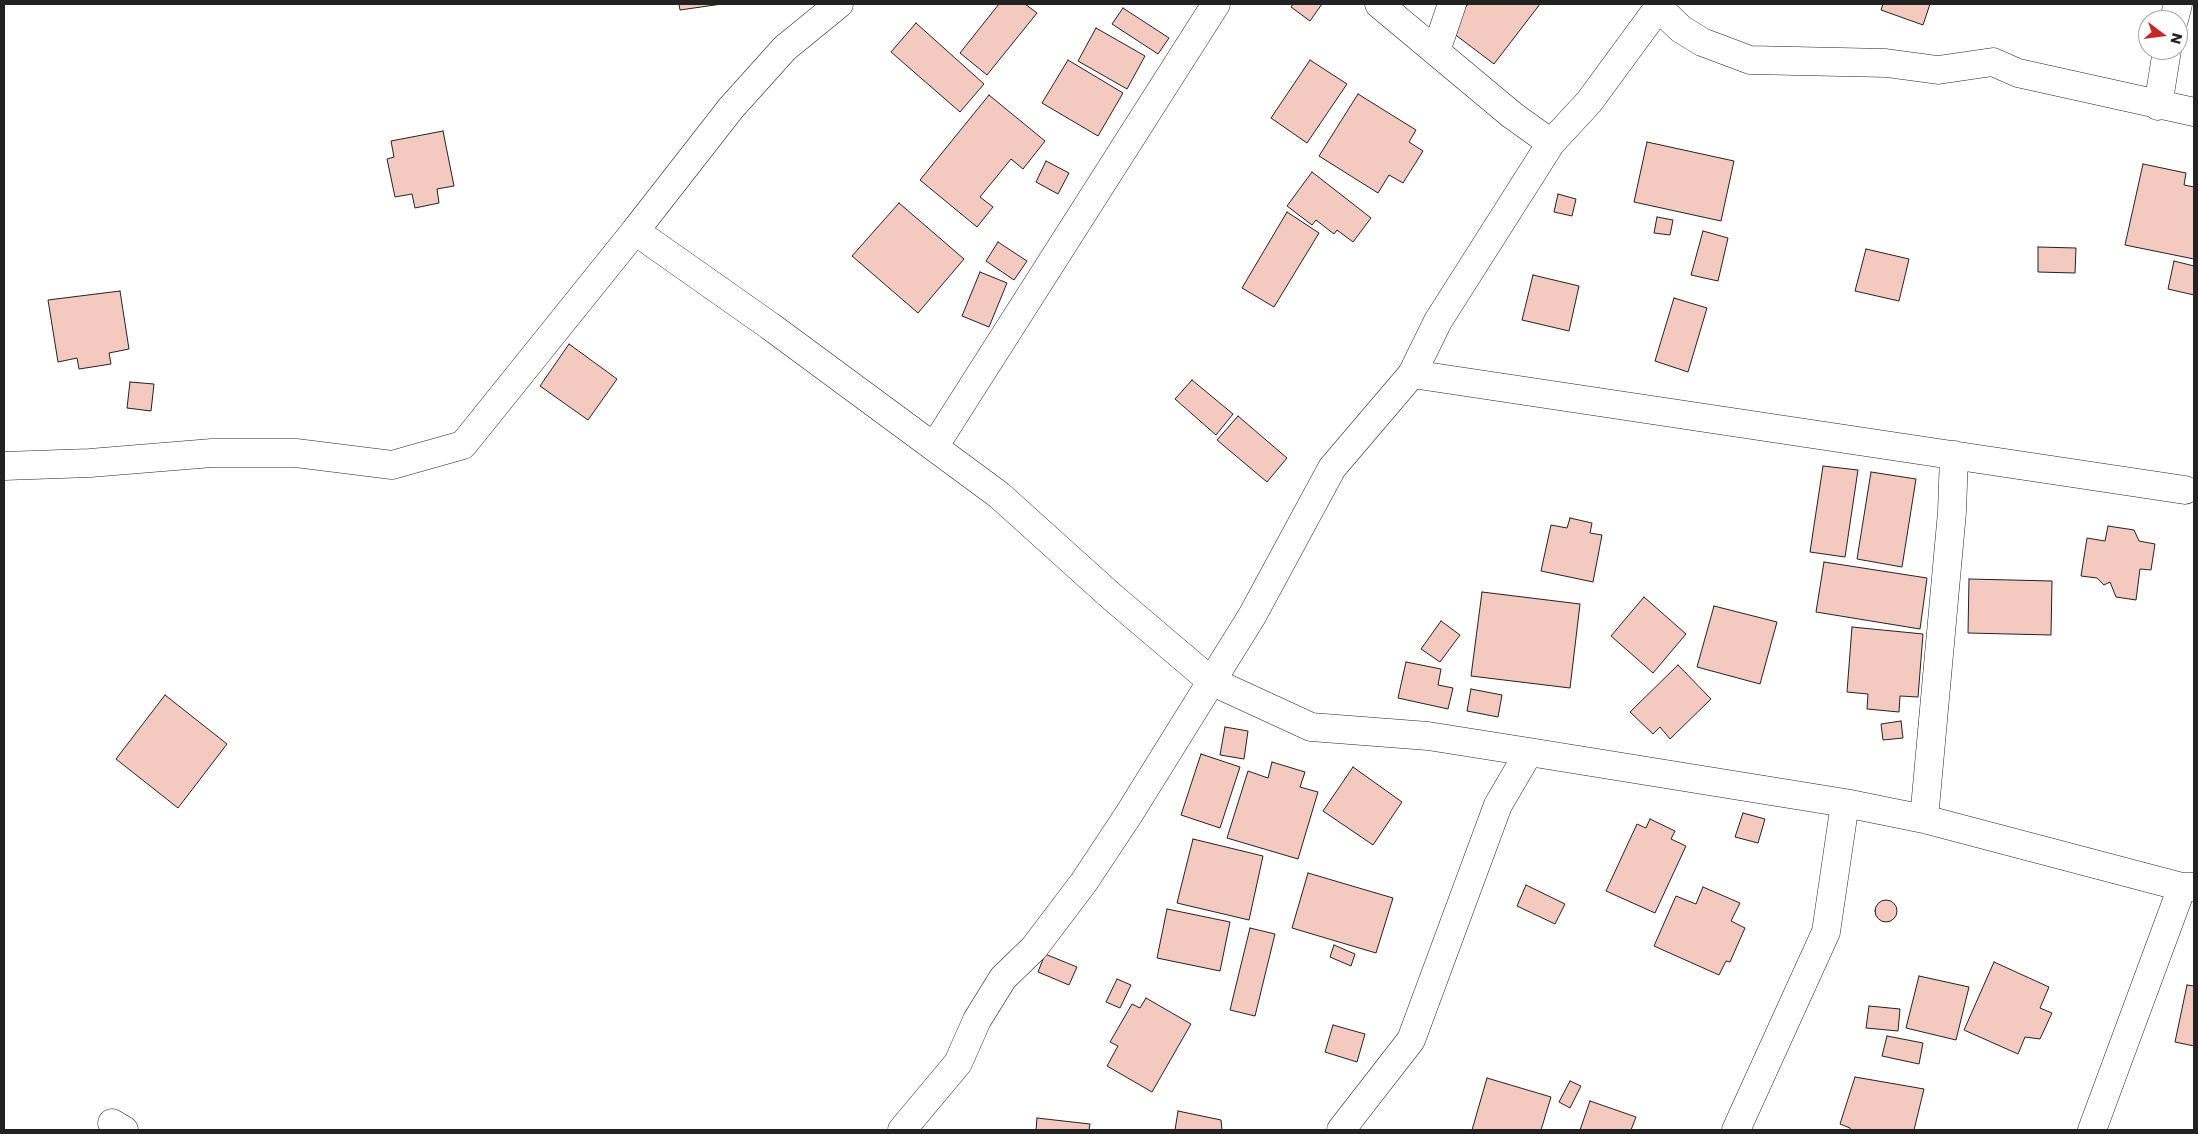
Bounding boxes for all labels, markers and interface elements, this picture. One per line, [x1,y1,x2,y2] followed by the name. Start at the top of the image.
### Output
[2138,10,2188,60] north arrow
[2166,31,2188,46] text: N

